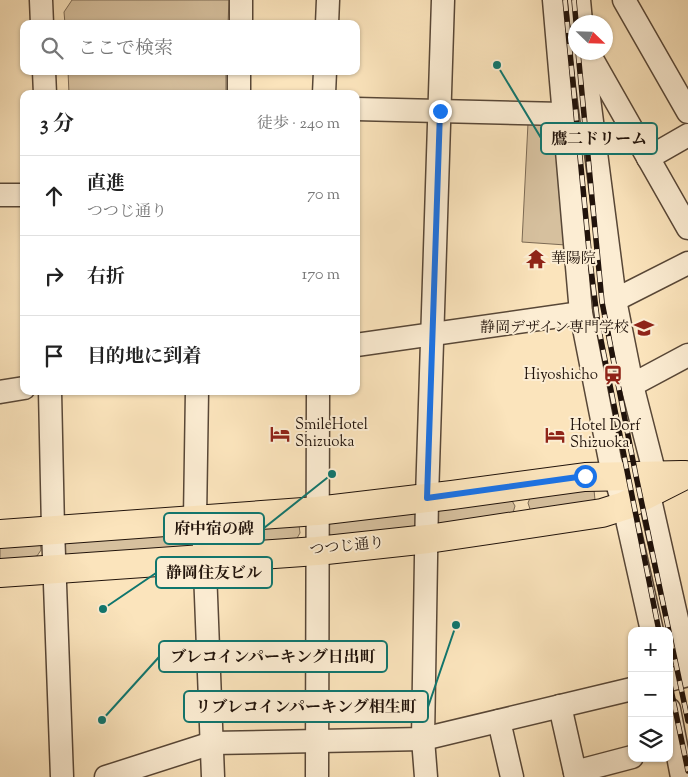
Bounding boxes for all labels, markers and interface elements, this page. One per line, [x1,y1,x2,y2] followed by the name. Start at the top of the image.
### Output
[568,15,613,60] north arrow
[20,20,360,75] search box
[38,34,66,62] icon: search
[78,36,173,63] text: ここで検索
[429,100,452,123] route end
[40,110,74,140] text: 3 分
[257,113,340,136] text: 徒歩 · 240 m
[541,123,657,154] callout: 鷹二ドリーム
[551,129,647,152] text: 鷹二ドリーム
[87,171,125,198] text: 直進
[40,182,68,210] icon: ahead
[307,184,340,207] text: 70 m
[87,201,167,224] text: つつじ通り
[525,248,547,270] temple icon: 華陽院
[551,249,596,270] place label: 華陽院
[40,262,68,290] icon: right
[87,264,125,291] text: 右折
[302,264,340,287] text: 170 m
[633,317,655,339] school or university icon: 静岡デザイン専門学校
[480,318,629,339] place label: 静岡デザイン専門学校
[40,342,68,370] icon: arrive
[87,344,201,371] text: 目的地に到着
[602,364,624,386] station icon: Hiyoshicho
[524,365,598,386] place label: Hiyoshicho
[295,415,368,453] place label: SmileHotel Shizuoka
[570,416,641,454] place label: Hotel Dorf Shizuoka
[269,423,291,445] hotel icon: SmileHotel Shizuoka
[544,424,566,446] hotel icon: Hotel Dorf Shizuoka
[574,465,597,488] route start
[164,513,264,544] callout: 府中宿の碑
[174,519,254,542] text: 府中宿の碑
[309,533,385,561] street label: つつじ通り
[156,557,272,588] callout: 静岡住友ビル
[166,563,262,586] text: 静岡住友ビル
[628,627,673,762] map controls
[628,627,673,672] button: +
[159,641,387,672] callout: ブレコインパーキング日出町
[170,647,376,670] text: ブレコインパーキング日出町
[628,672,673,717] button: −
[184,691,428,722] callout: リブレコインパーキング相生町
[195,697,417,720] text: リブレコインパーキング相生町
[628,717,673,762] button: layers

